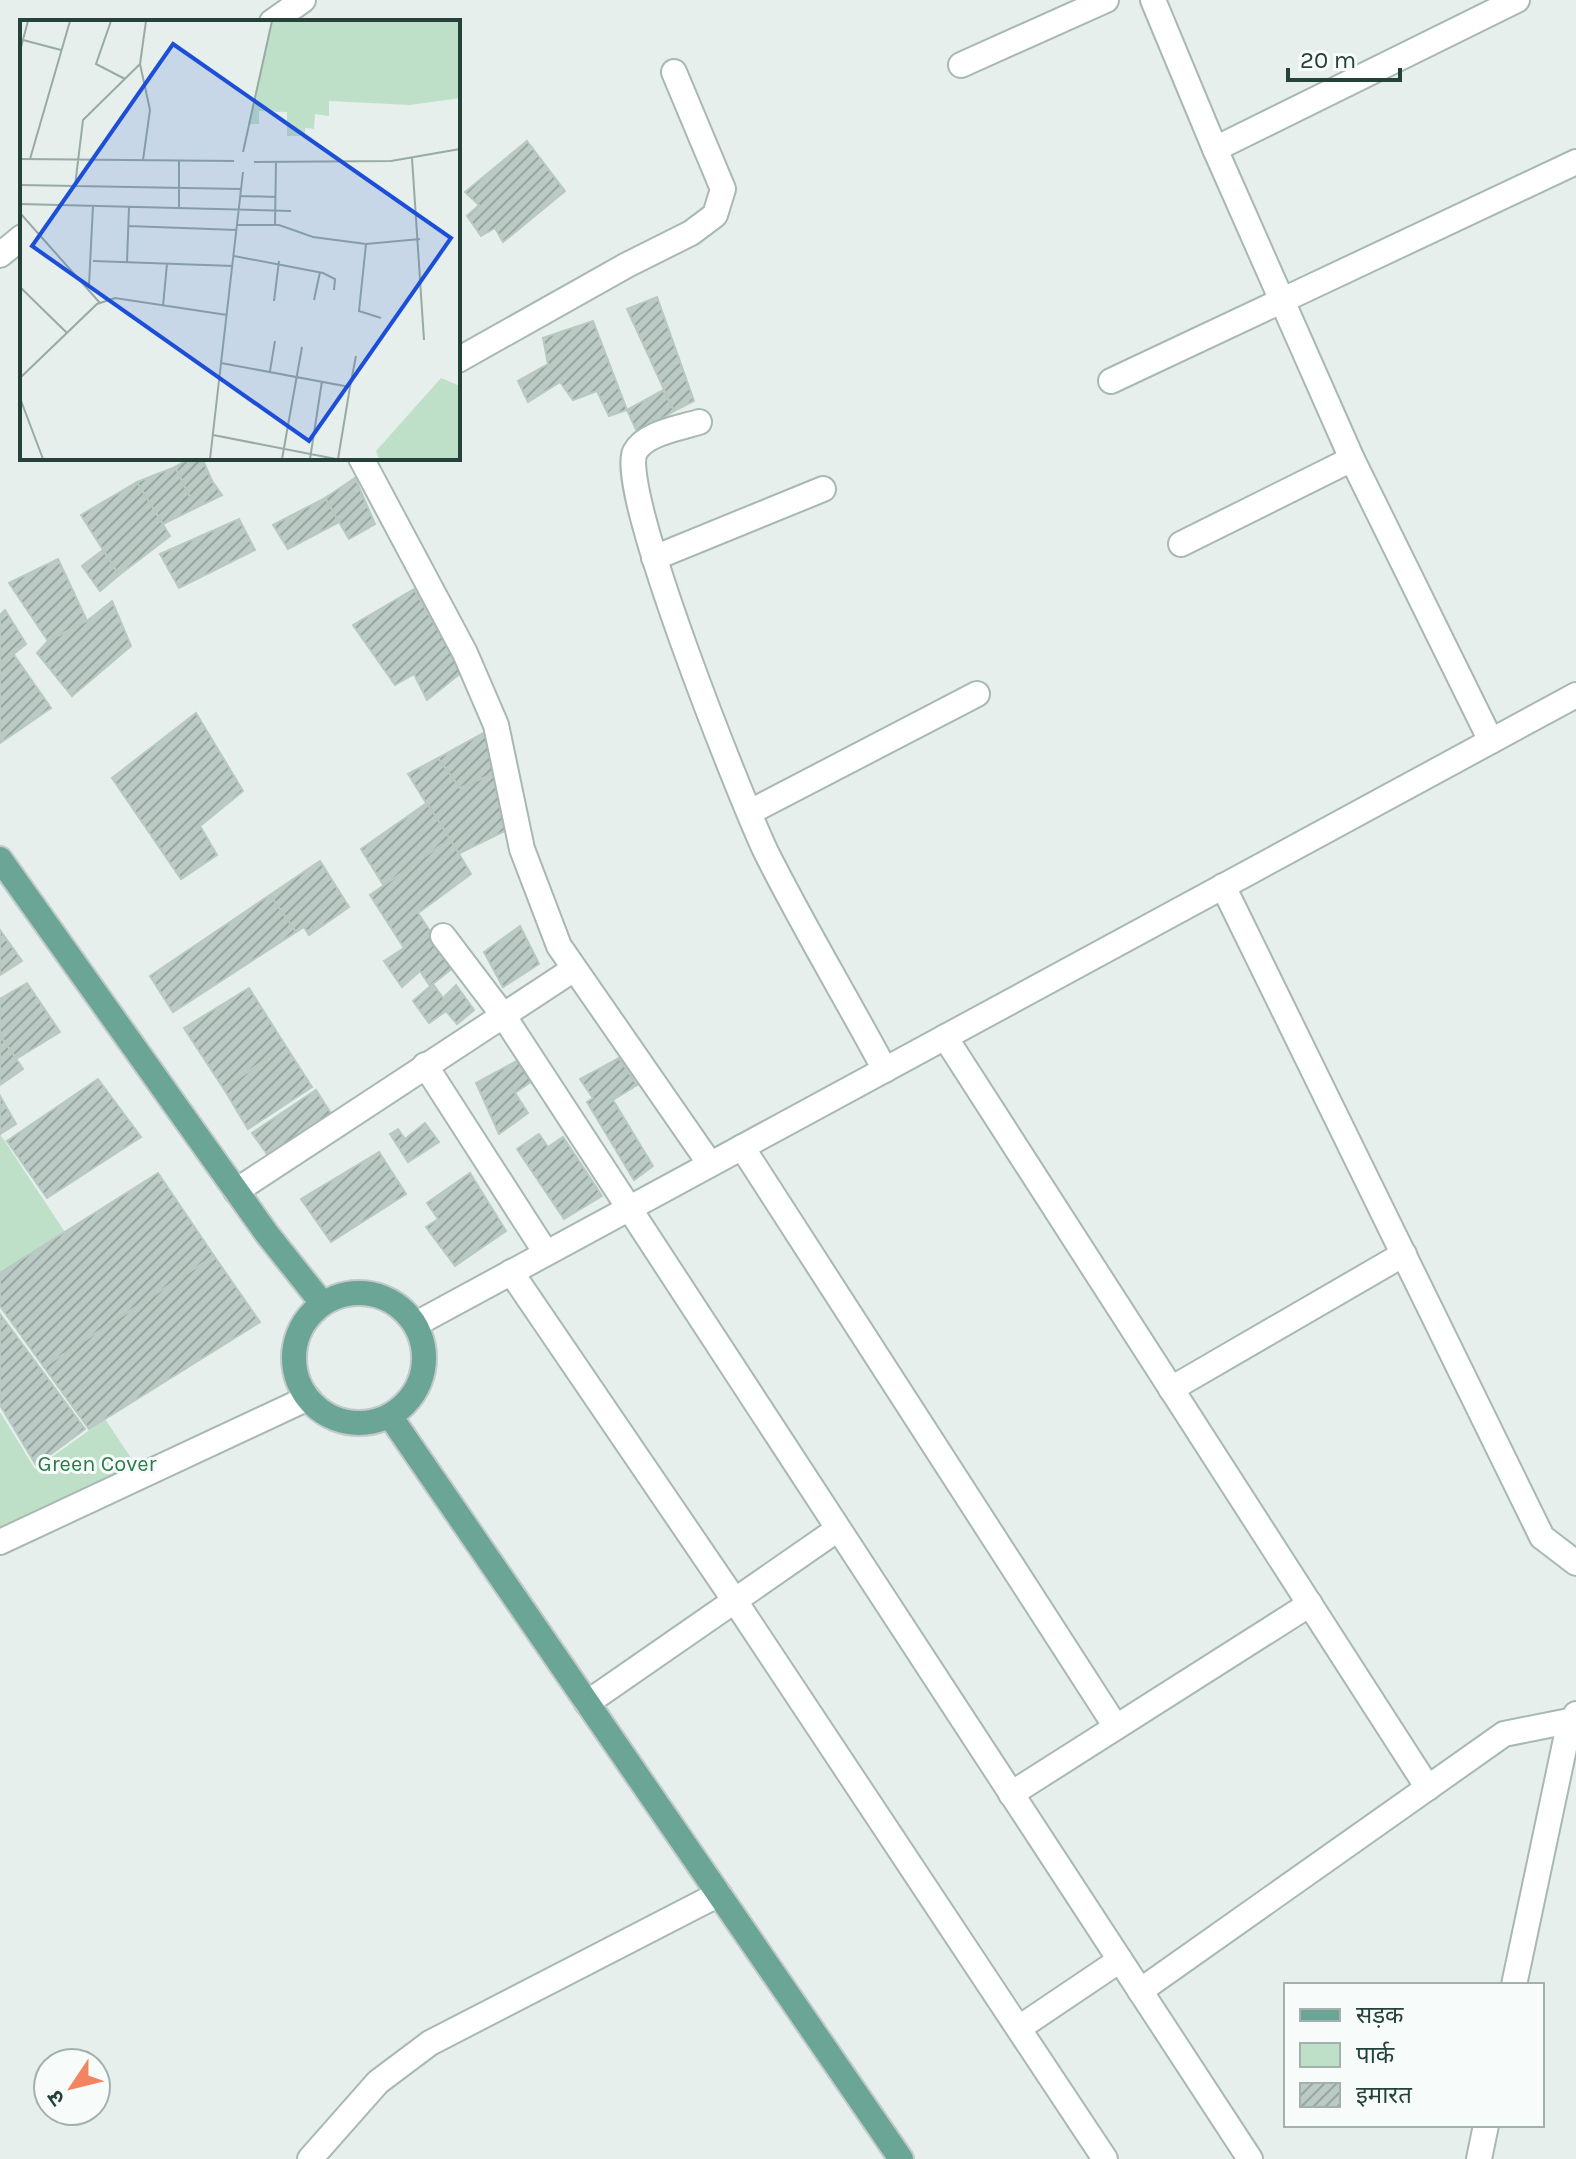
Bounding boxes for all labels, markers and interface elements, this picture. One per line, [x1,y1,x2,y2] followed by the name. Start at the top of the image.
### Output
[20,20,460,460] inset map
[1288,32,1400,82] scale bar
[1300,46,1356,74] text: 20 m
[37,1451,157,1477] park label: Green Cover
[1284,1983,1544,2127] legend
[1356,2001,1404,2029] text: सड़क
[1356,2041,1395,2069] text: पार्क
[32,2047,112,2127] north arrow
[1356,2081,1413,2109] text: इमारत
[41,2084,71,2111] text: उ

